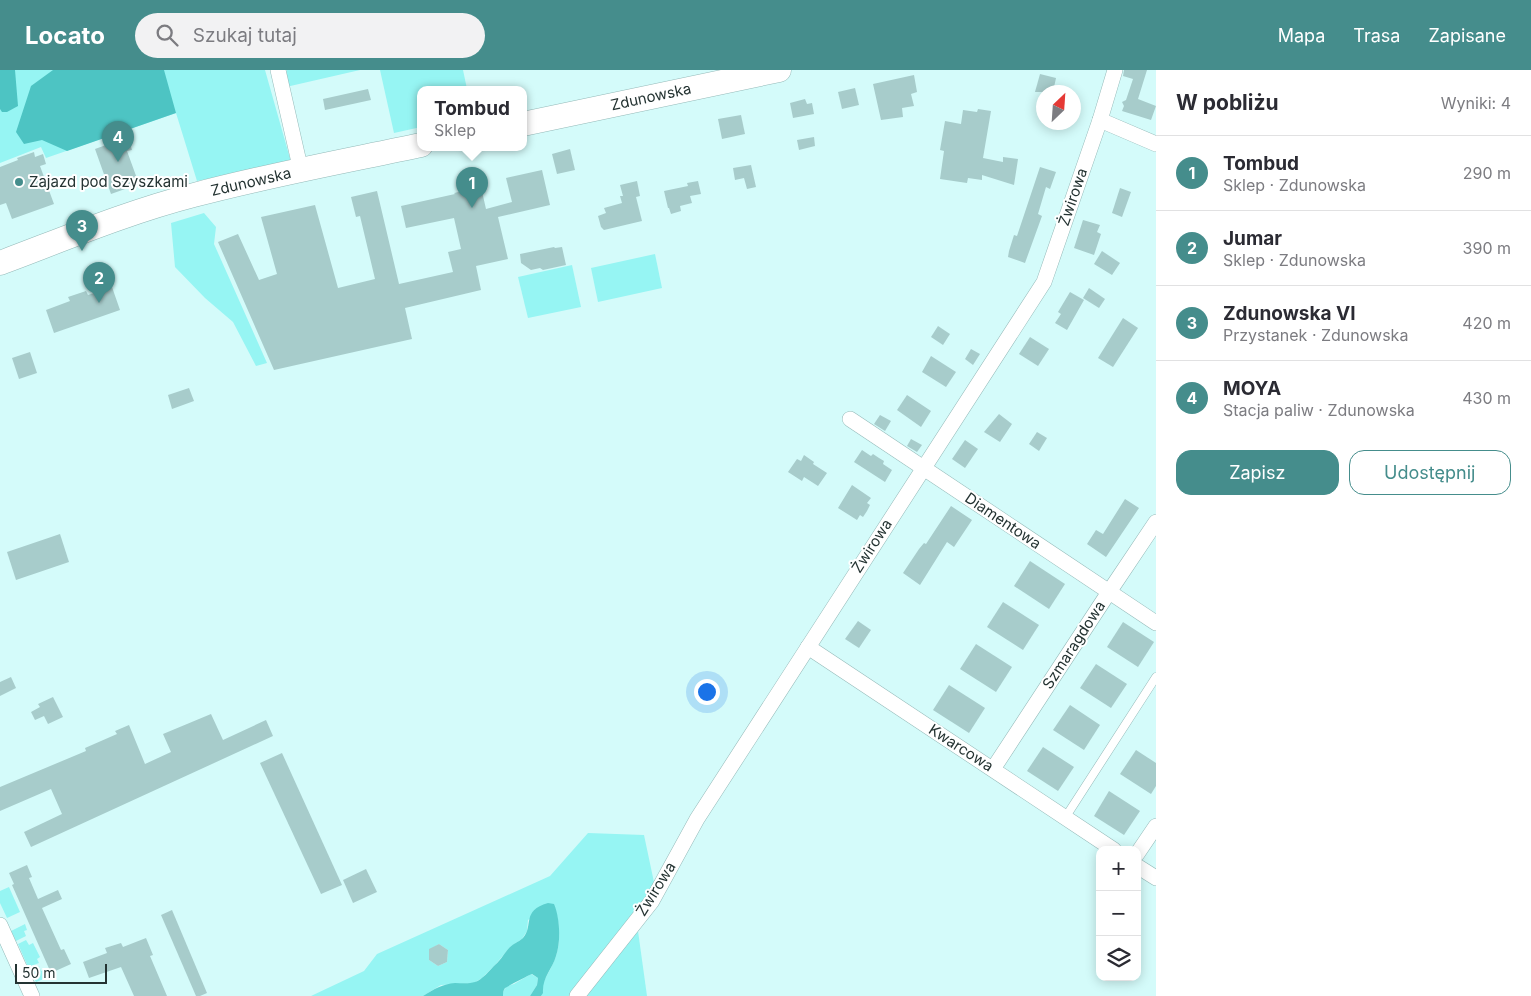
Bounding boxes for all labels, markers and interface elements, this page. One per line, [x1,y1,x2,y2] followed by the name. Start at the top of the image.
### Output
[135,13,485,58] search box
[25,21,105,50] text: Locato
[153,21,181,49] icon: search
[193,24,297,47] text: Szukaj tutaj
[1278,25,1325,46] text: Mapa
[1353,25,1400,46] text: Trasa
[1428,25,1506,46] text: Zapisane
[609,79,693,114] street label: Zdunowska
[1036,85,1081,130] north arrow
[417,86,527,151] popup
[1176,90,1279,115] text: W pobliżu
[1441,93,1511,113] text: Wyniki: 4
[434,97,510,120] text: Tombud
[434,120,476,140] text: Sklep
[102,121,134,162] pin: 4
[1223,152,1299,175] text: Tombud
[209,163,293,200] street label: Zdunowska
[1189,163,1195,183] text: 1
[1463,163,1511,183] text: 290 m
[1054,165,1091,228] street label: Żwirowa
[456,167,488,208] pin: 1
[29,172,188,191] place label: Zajazd pod Szyszkami
[1223,175,1366,195] text: Sklep · Zdunowska
[13,176,25,188] marker: Zajazd pod Szyszkami
[66,210,98,251] pin: 3
[1223,227,1282,250] text: Jumar
[1187,238,1197,258] text: 2
[1463,238,1511,258] text: 390 m
[1223,250,1366,270] text: Sklep · Zdunowska
[83,262,115,303] pin: 2
[1223,302,1356,325] text: Zdunowska VI
[1187,313,1197,333] text: 3
[1462,313,1511,333] text: 420 m
[1223,325,1408,345] text: Przystanek · Zdunowska
[1223,377,1281,400] text: MOYA
[1187,388,1197,408] text: 4
[1462,388,1511,408] text: 430 m
[1223,400,1415,420] text: Stacja paliw · Zdunowska
[1176,450,1339,495] button: Zapisz
[1349,450,1511,495] button: Udostępnij
[962,488,1045,553] street label: Diamentowa
[847,515,896,576] street label: Żwirowa
[1038,597,1109,692] street label: Szmaragdowa
[694,679,720,705] your location
[925,720,997,775] street label: Kwarcowa
[1096,846,1141,981] map controls
[1096,846,1141,891] button: +
[632,858,680,919] street label: Żwirowa
[1096,891,1141,936] button: −
[1096,936,1141,981] button: layers
[15,961,108,984] scale bar
[22,964,56,981] text: 50 m

